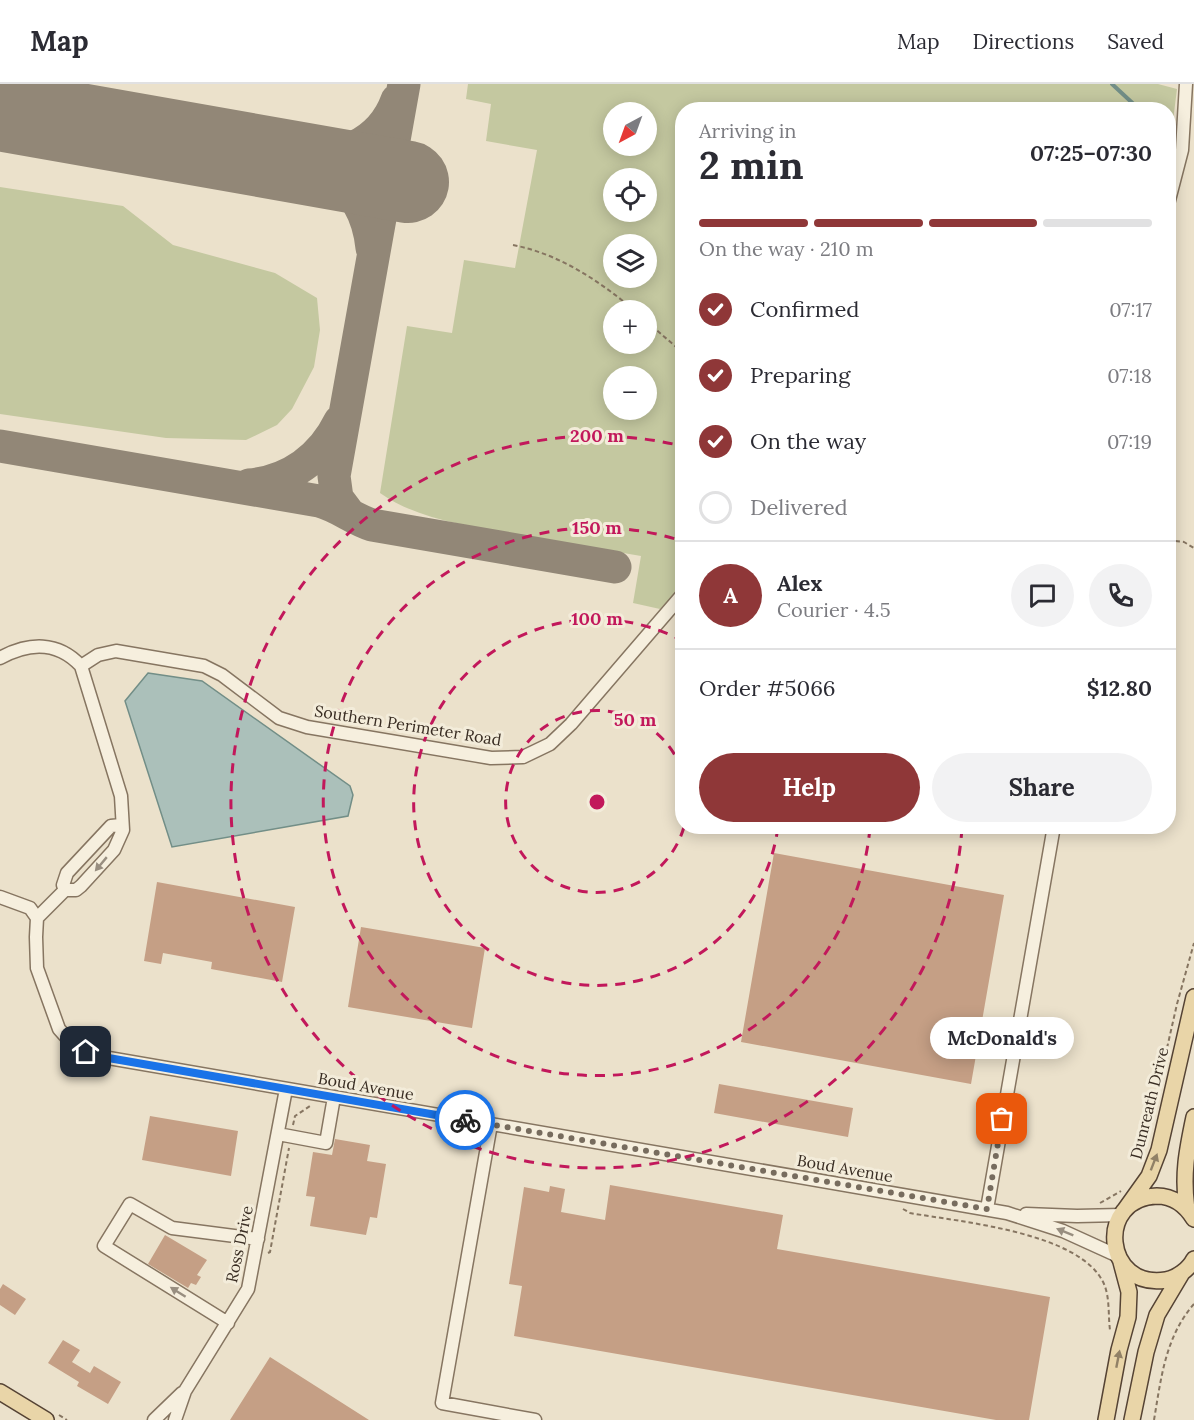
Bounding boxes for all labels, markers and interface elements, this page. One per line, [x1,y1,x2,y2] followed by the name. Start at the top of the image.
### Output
[30,23,89,59] text: Map
[897,28,940,55] text: Map
[973,28,1074,55] text: Directions
[1107,28,1164,55] text: Saved
[603,102,657,156] north arrow
[603,102,657,420] map controls
[699,118,796,143] text: Arriving in
[1030,139,1152,167] text: 07:25–07:30
[699,140,804,190] text: 2 min
[603,168,657,222] button: locate
[603,234,657,288] button: layers
[699,236,874,261] text: On the way · 210 m
[699,293,732,326] icon: check
[750,295,859,323] text: Confirmed
[1109,297,1152,322] text: 07:17
[603,300,657,354] button: +
[699,359,732,392] icon: check
[750,361,850,389] text: Preparing
[1107,363,1152,388] text: 07:18
[603,366,657,420] button: −
[570,424,624,447] text: 200 m
[699,425,732,458] icon: check
[750,427,866,455] text: On the way
[1107,429,1152,454] text: 07:19
[750,493,848,521] text: Delivered
[572,516,622,539] text: 150 m
[1011,564,1074,627] button: chat
[1089,564,1152,627] button: phone
[777,569,822,597] text: Alex
[723,581,738,609] text: A
[777,597,891,622] text: Courier · 4.5
[571,607,623,630] text: 100 m
[699,674,836,702] text: Order #5066
[1087,674,1152,702] text: $12.80
[313,700,503,750] street label: Southern Perimeter Road
[614,708,657,731] text: 50 m
[699,753,920,822] button: Help
[932,753,1152,822] button: Share
[587,792,607,812] centre of rings
[95,856,108,872] one-way arrow
[930,1017,1074,1059] callout: McDonald's
[947,1025,1057,1050] text: McDonald's
[60,1026,111,1077] pin
[69,1035,102,1068] icon: home
[1125,1045,1173,1161] street label: Dunreath Drive
[317,1068,416,1104] street label: Boud Avenue
[435,1090,495,1150] courier
[976,1093,1027,1144] pin
[985,1102,1018,1135] icon: bag
[449,1104,482,1137] icon: bike
[796,1150,895,1186] street label: Boud Avenue
[1150,1152,1160,1170] one-way arrow
[221,1203,257,1284] street label: Ross Drive
[1055,1227,1073,1237] one-way arrow
[170,1286,186,1297] one-way arrow
[1114,1349,1123,1368] one-way arrow

